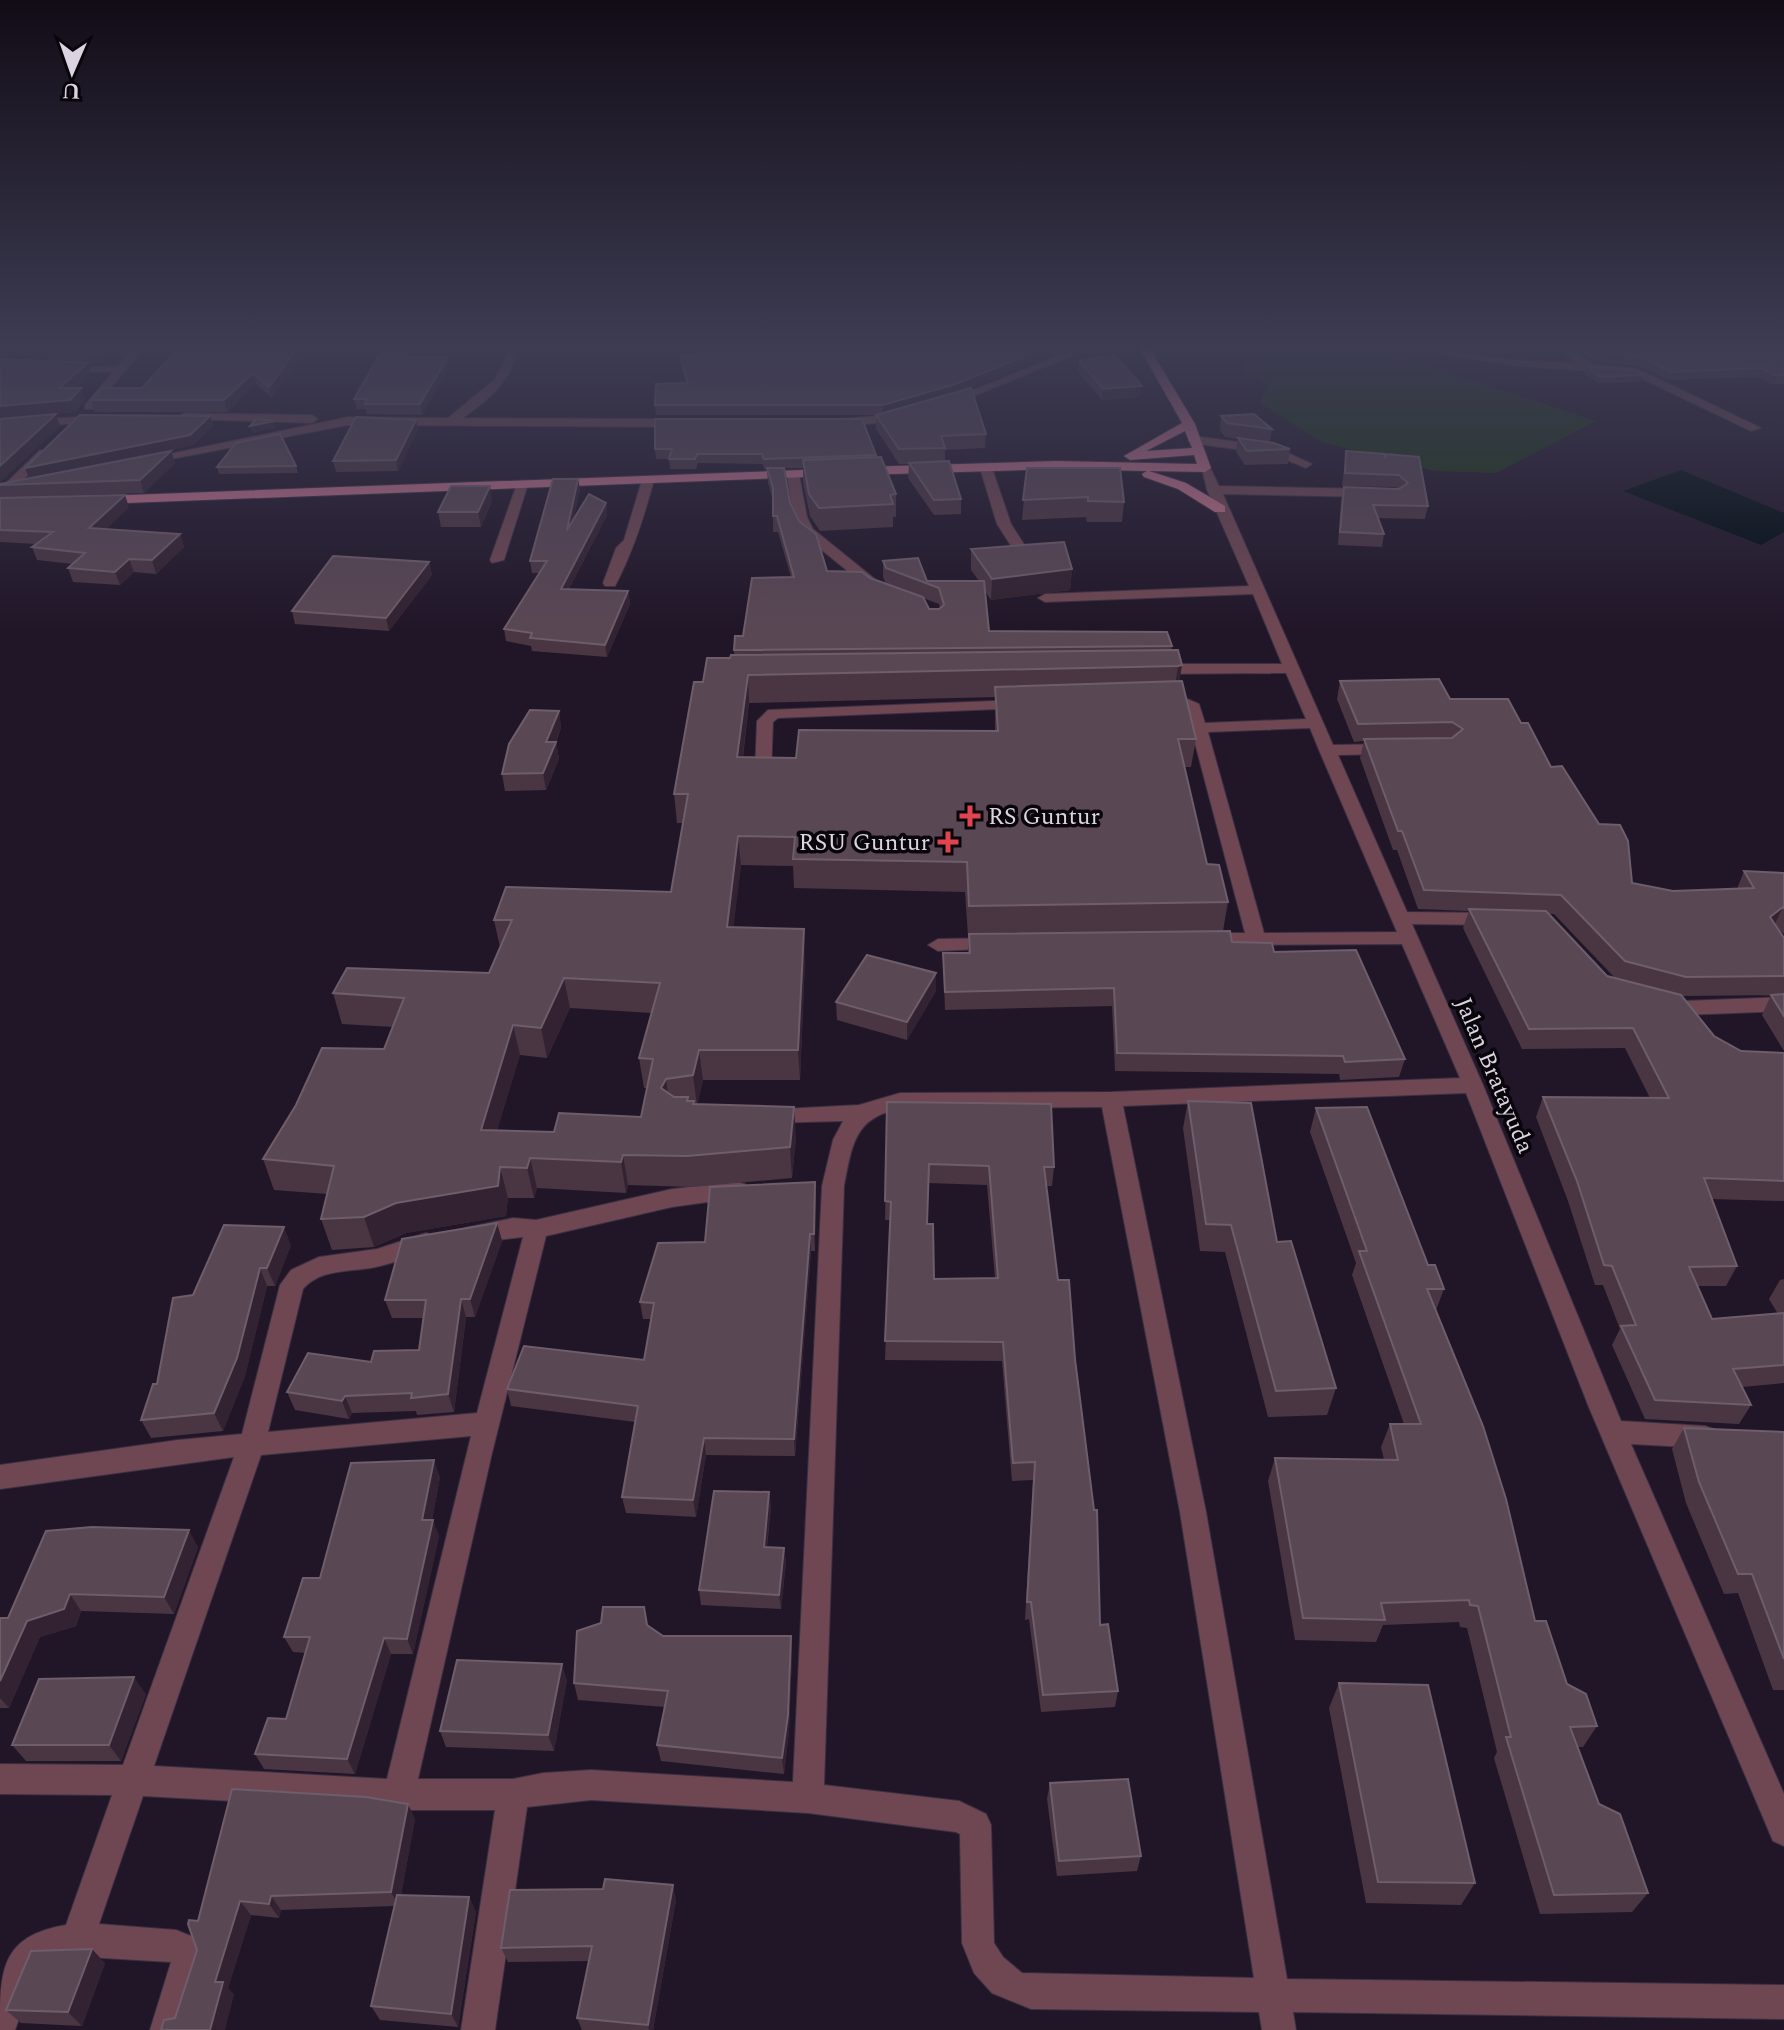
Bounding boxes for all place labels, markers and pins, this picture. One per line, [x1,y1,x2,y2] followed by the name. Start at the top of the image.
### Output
[988,799,1100,835] place label: RS Guntur
[959,805,981,827] marker: RS Guntur
[799,825,930,861] place label: RSU Guntur
[937,831,959,853] marker: RSU Guntur

